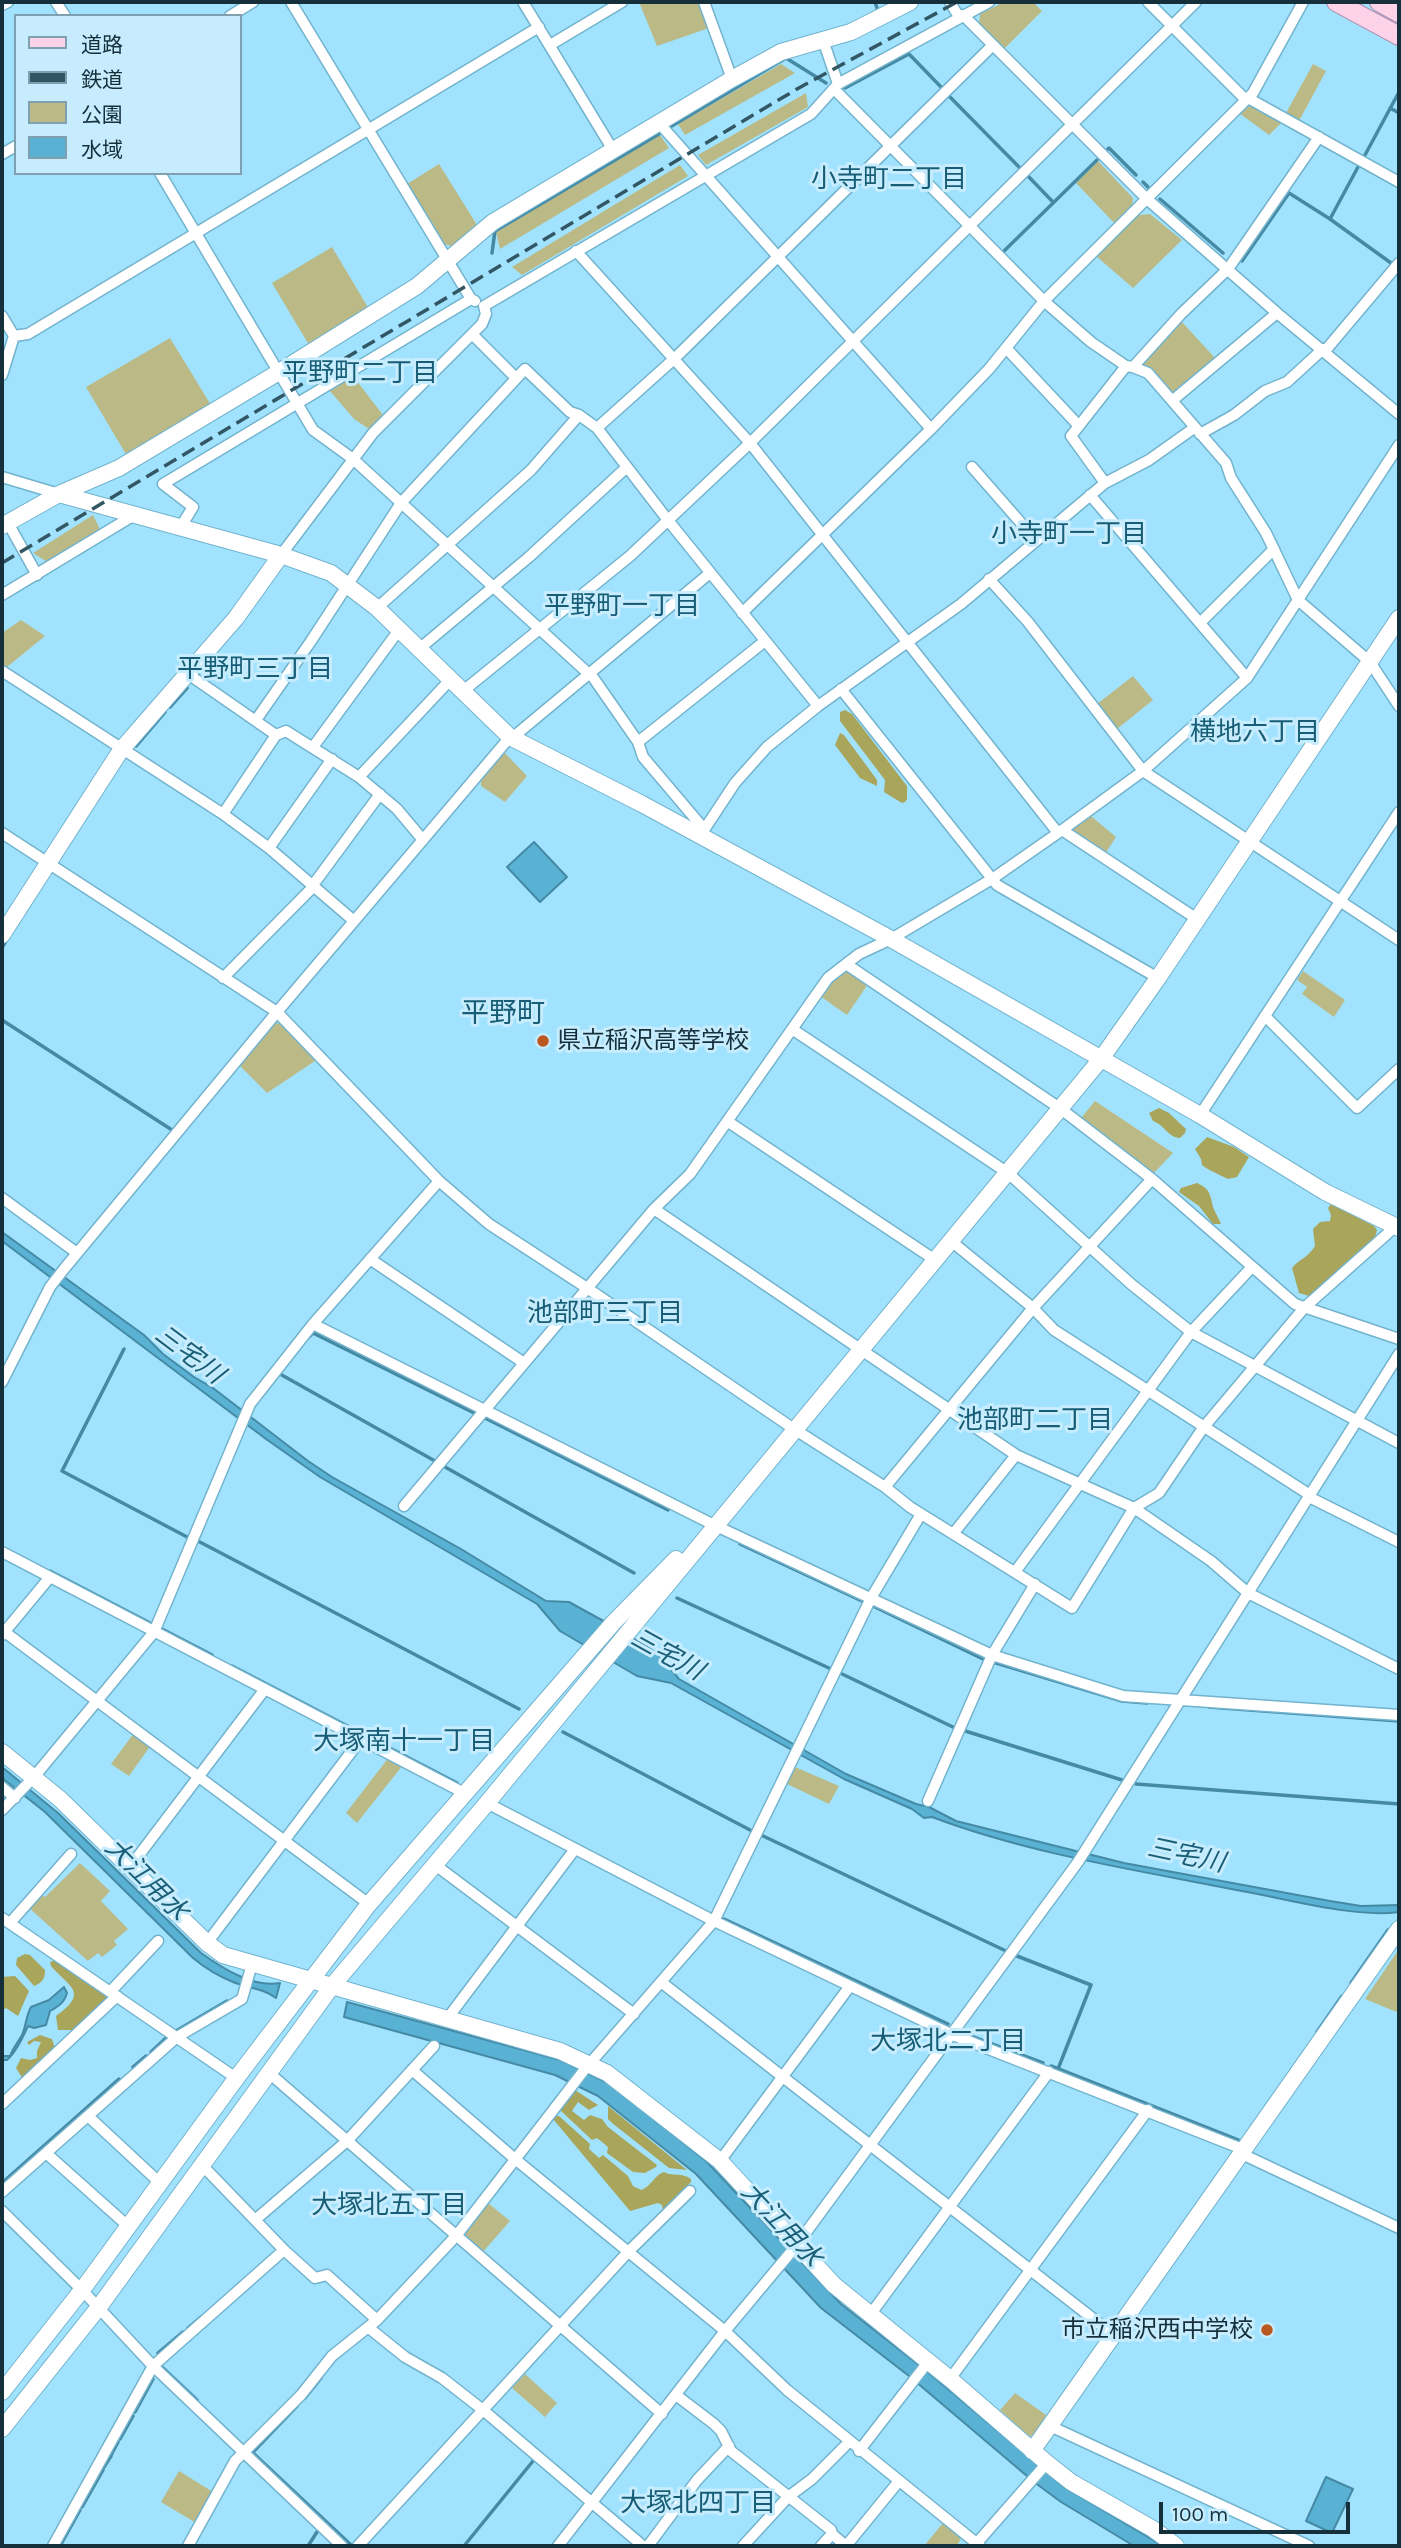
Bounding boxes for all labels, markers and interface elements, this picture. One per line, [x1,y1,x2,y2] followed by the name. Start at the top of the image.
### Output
[14,14,242,175] legend
[81,33,123,57] text: 道路
[81,68,123,92] text: 鉄道
[81,103,123,127] text: 公園
[81,138,123,162] text: 水域
[811,164,967,196] district label: 小寺町二丁目
[282,358,438,390] district label: 平野町二丁目
[991,519,1147,551] district label: 小寺町一丁目
[544,591,700,623] district label: 平野町一丁目
[177,654,333,686] district label: 平野町三丁目
[1190,717,1320,749] district label: 横地六丁目
[461,997,545,1031] district label: 平野町
[557,1027,749,1055] place label: 県立稲沢高等学校
[535,1033,551,1049] marker: 県立稲沢高等学校
[527,1298,683,1330] district label: 池部町三丁目
[148,1319,230,1391] water label: 三宅川
[957,1405,1113,1437] district label: 池部町二丁目
[625,1622,709,1688] water label: 三宅川
[313,1726,495,1758] district label: 大塚南十一丁目
[98,1832,194,1928] water label: 大江用水
[1145,1833,1227,1879] water label: 三宅川
[870,2026,1026,2058] district label: 大塚北二丁目
[734,2176,828,2274] water label: 大江用水
[311,2190,467,2222] district label: 大塚北五丁目
[1061,2316,1253,2344] place label: 市立稲沢西中学校
[1259,2322,1275,2338] marker: 市立稲沢西中学校
[620,2488,776,2520] district label: 大塚北四丁目
[1163,2488,1354,2532] scale bar
[1172,2502,1229,2526] text: 100 m

